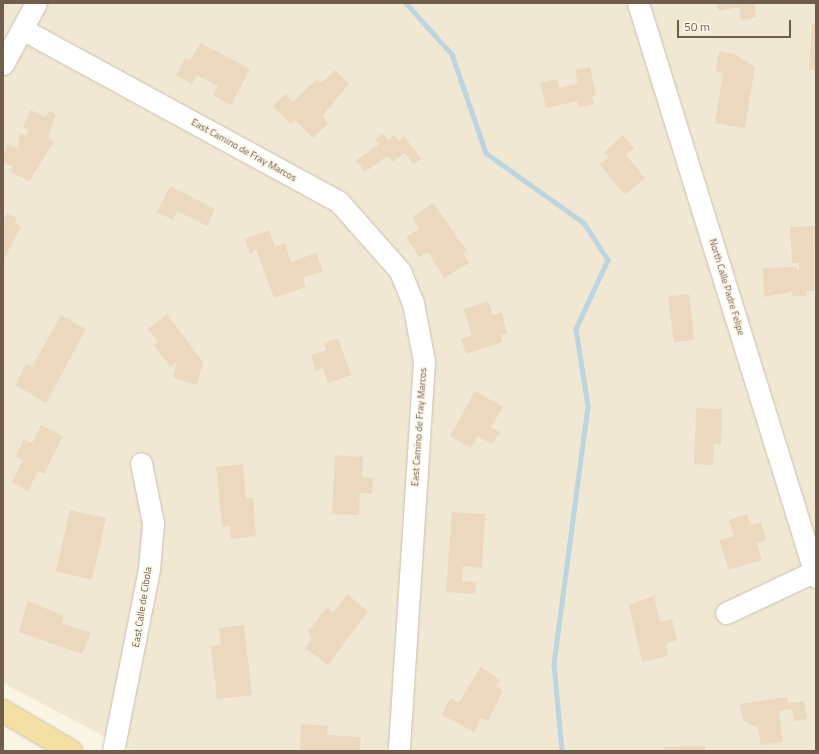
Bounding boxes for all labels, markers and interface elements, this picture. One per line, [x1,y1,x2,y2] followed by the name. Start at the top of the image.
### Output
[679,12,793,38] scale bar
[684,17,710,36] text: 50 m
[189,116,299,184] street label: East Camino de Fray Marcos
[707,237,747,337] street label: North Calle Padre Felipe
[409,367,429,487] street label: East Camino de Fray Marcos
[130,566,154,648] street label: East Calle de Cibola

